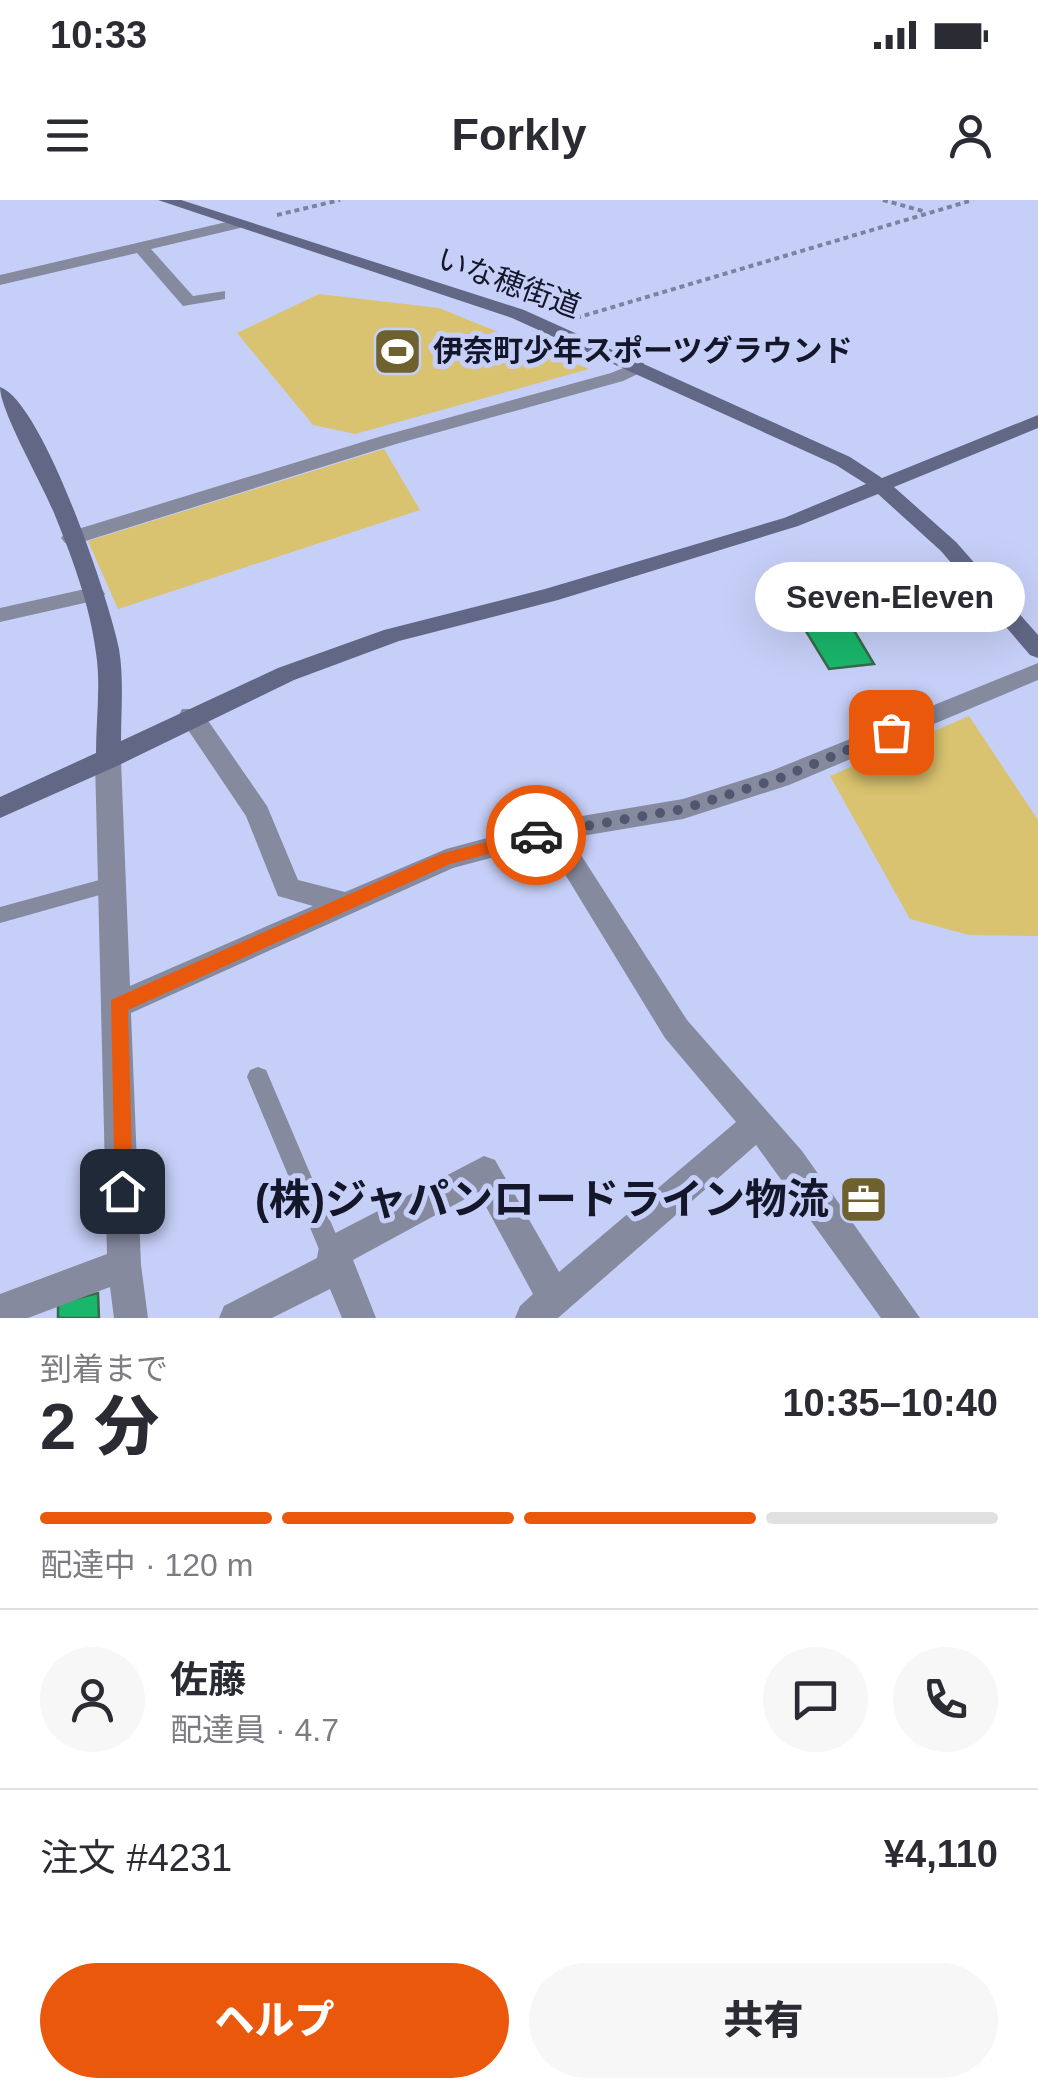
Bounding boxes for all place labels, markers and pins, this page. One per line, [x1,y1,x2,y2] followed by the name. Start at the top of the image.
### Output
[372,325,424,377] sports icon: 伊奈町少年スポーツグラウンド
[433,334,852,367] place label: 伊奈町少年スポーツグラウンド
[756,562,1026,632] callout: Seven-Eleven
[849,690,934,775] pin
[80,1149,165,1234] pin
[838,1173,890,1225] office icon: (株)ジャパンロードライン物流
[255,1176,829,1223] place label: (株)ジャパンロードライン物流

